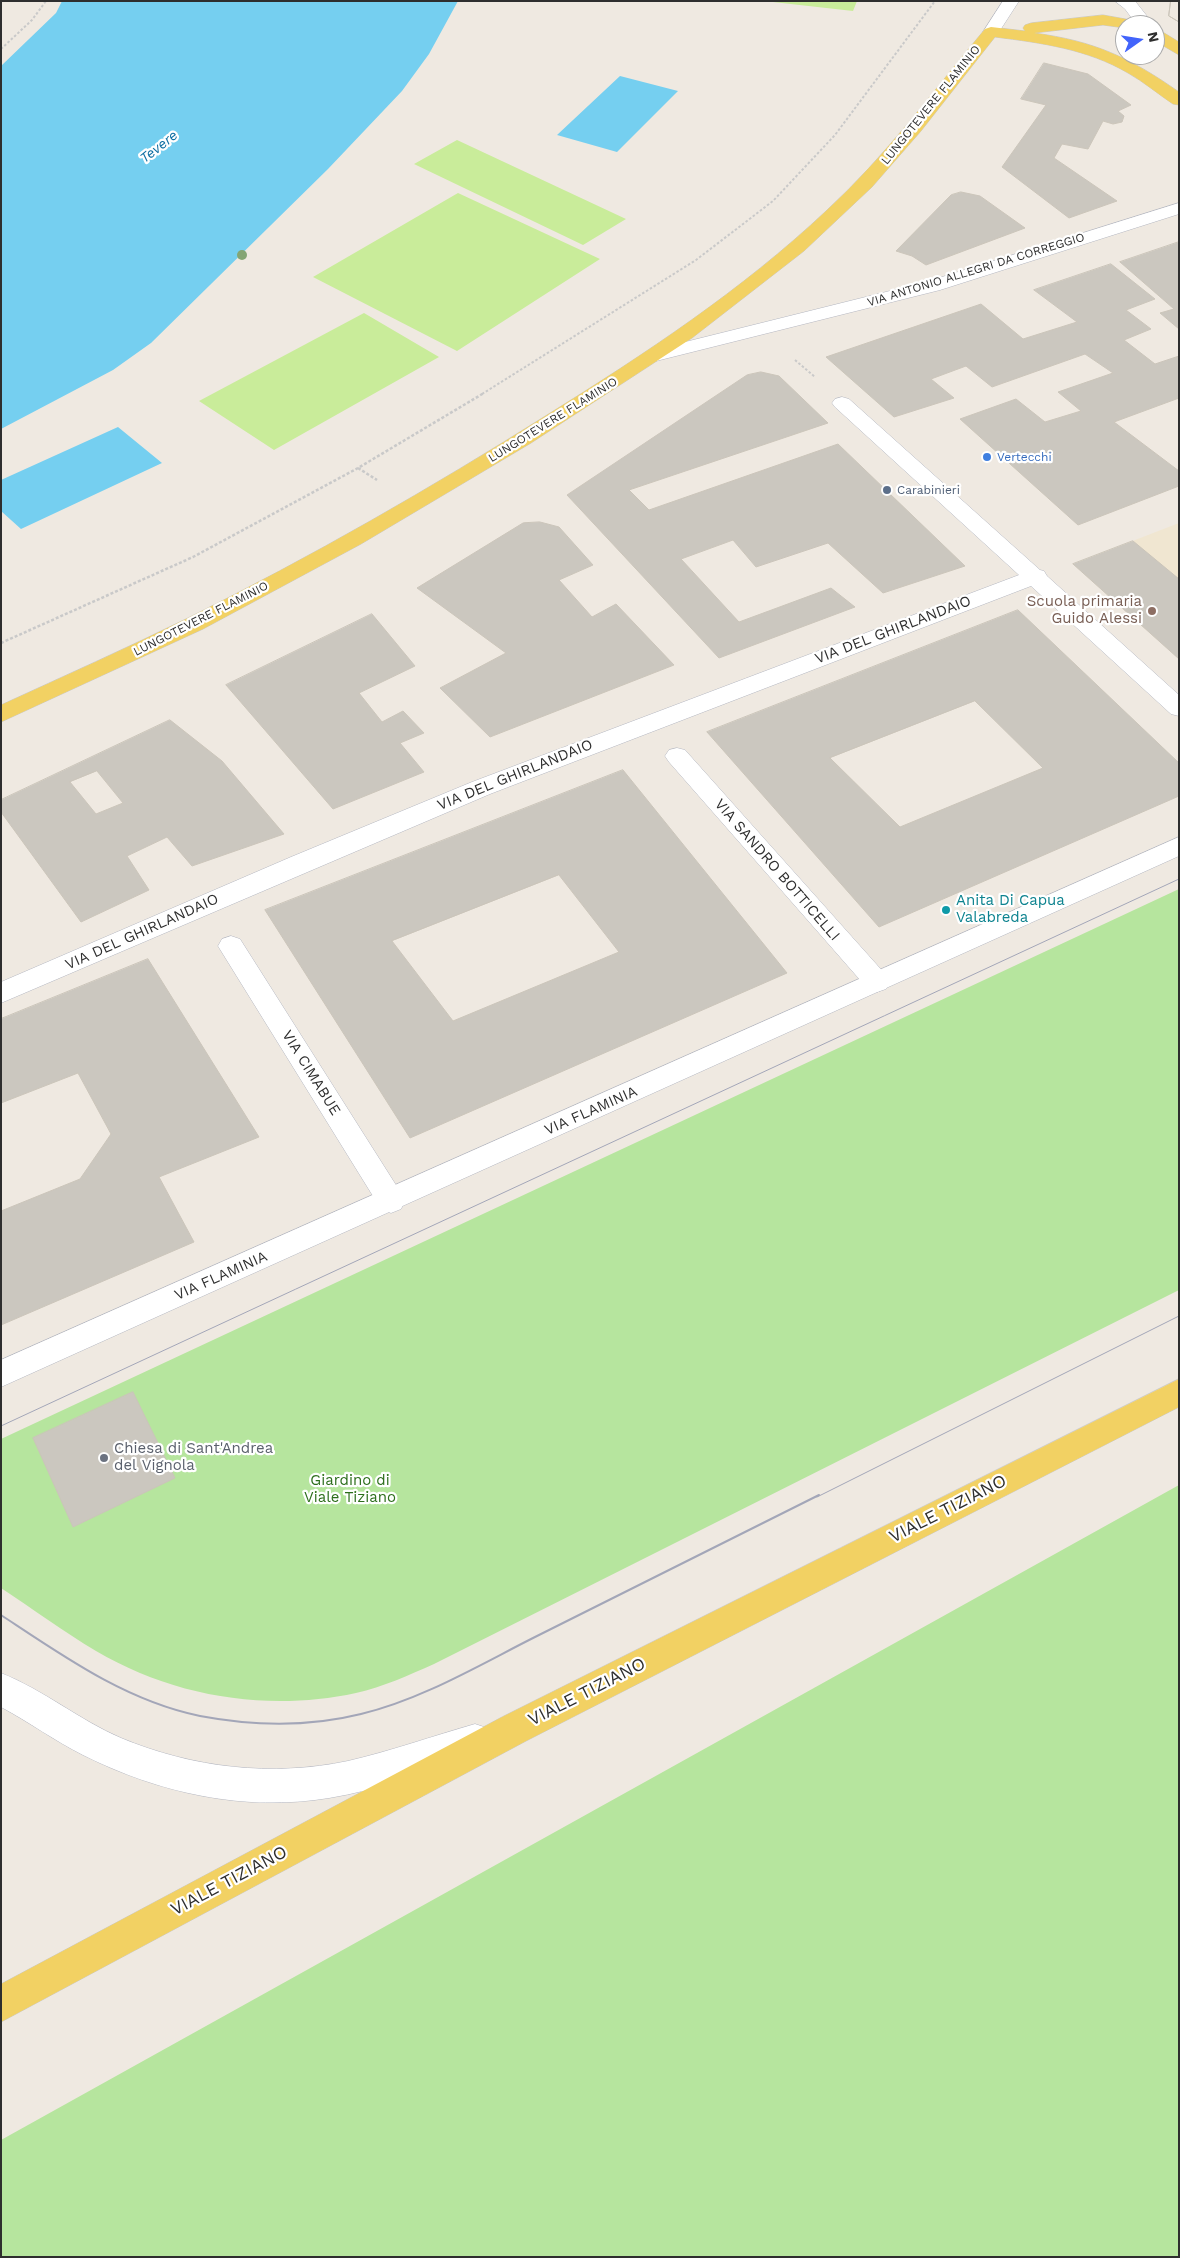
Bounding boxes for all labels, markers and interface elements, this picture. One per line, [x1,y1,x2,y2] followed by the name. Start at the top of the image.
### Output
[1115,15,1165,65] north arrow
[1145,30,1163,44] text: N
[878,42,984,168] street label: LUNGOTEVERE FLAMINIO
[137,127,181,167] water label: Tevere
[866,230,1086,310] street label: VIA ANTONIO ALLEGRI DA CORREGGIO
[486,374,620,466] street label: LUNGOTEVERE FLAMINIO
[997,450,1052,464] place label: Vertecchi
[981,451,993,463] marker: Vertecchi
[897,483,960,497] place label: Carabinieri
[881,484,893,496] marker: Carabinieri
[131,579,271,659] street label: LUNGOTEVERE FLAMINIO
[812,592,974,668] street label: VIA DEL GHIRLANDAIO
[1027,593,1142,628] place label: Scuola primaria Guido Alessi
[1146,605,1158,617] marker: Scuola primaria Guido Alessi
[435,736,595,814] street label: VIA DEL GHIRLANDAIO
[710,795,844,945] street label: VIA SANDRO BOTTICELLI
[63,890,221,974] street label: VIA DEL GHIRLANDAIO
[956,892,1065,927] place label: Anita Di Capua Valabreda
[940,904,952,916] marker: Anita Di Capua Valabreda
[278,1027,344,1119] street label: VIA CIMABUE
[542,1082,640,1140] street label: VIA FLAMINIA
[172,1247,270,1305] street label: VIA FLAMINIA
[114,1440,273,1475] place label: Chiesa di Sant'Andrea del Vignola
[98,1452,110,1464] marker: Chiesa di Sant'Andrea del Vignola
[886,1470,1010,1548] street label: VIALE TIZIANO
[304,1472,396,1507] park label: Giardino di Viale Tiziano
[525,1653,649,1731] street label: VIALE TIZIANO
[167,1841,291,1921] street label: VIALE TIZIANO

